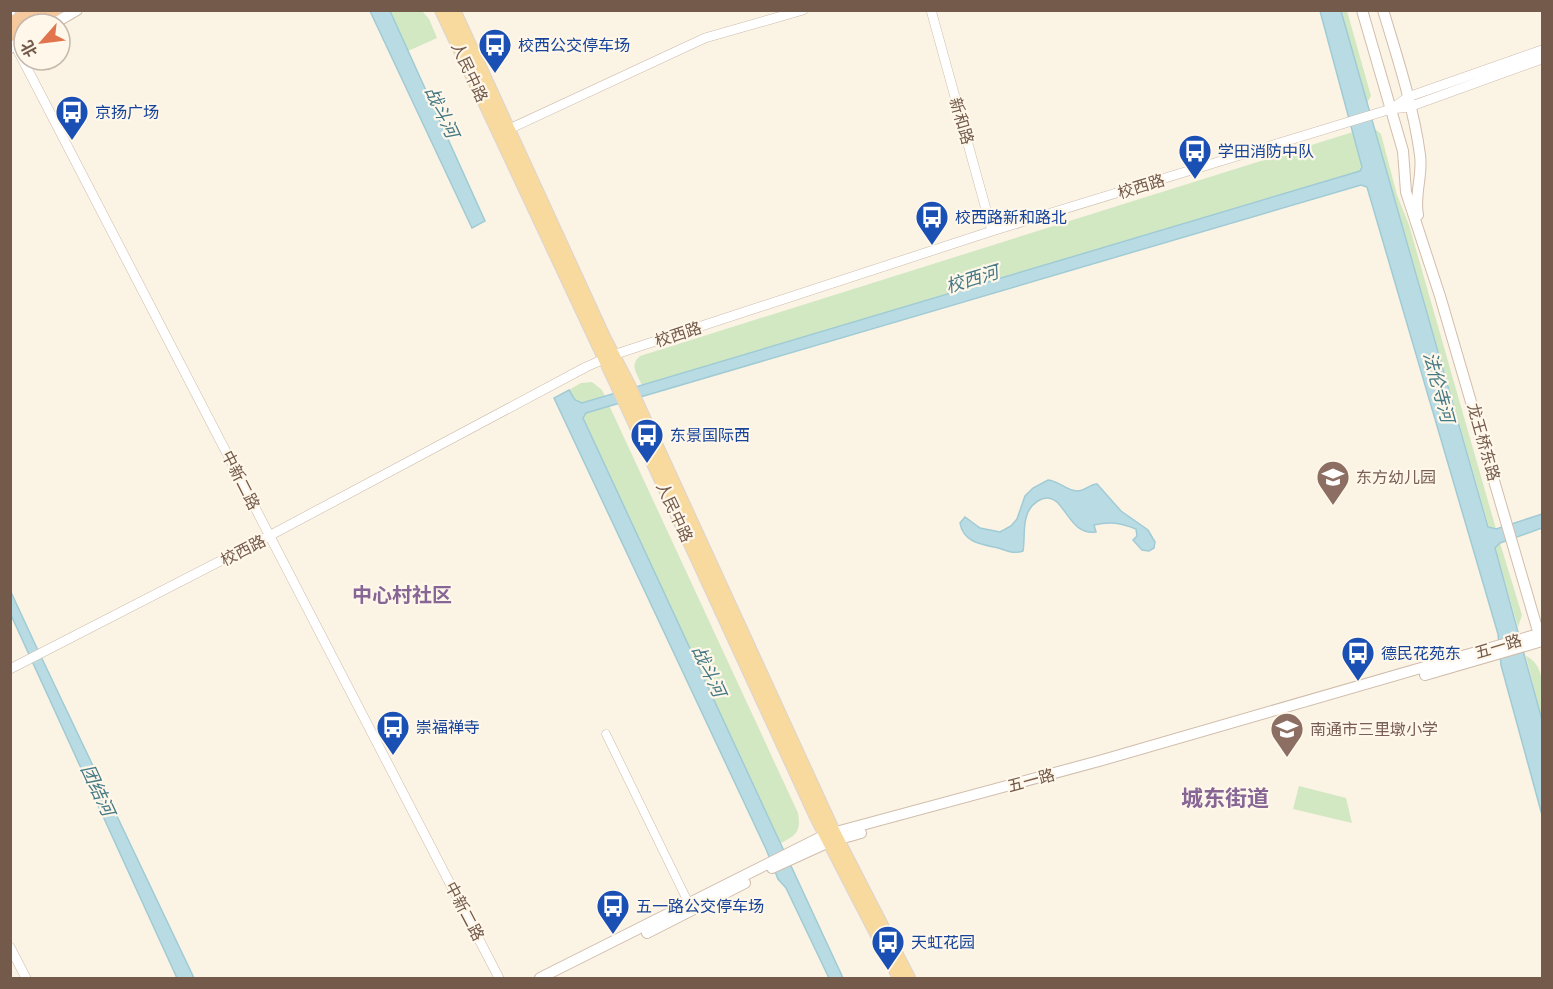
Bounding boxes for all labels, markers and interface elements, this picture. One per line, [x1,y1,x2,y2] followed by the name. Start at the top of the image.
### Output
[12,12,72,72] north arrow
[477,27,513,74] bus stop icon: 校西公交停车场
[518,35,630,55] place label: 校西公交停车场
[16,37,41,61] text: 北
[447,39,493,105] street label: 人民中路
[420,83,465,144] water label: 战斗河
[54,94,90,141] bus stop icon: 京扬广场
[946,95,978,147] street label: 新和路
[95,102,159,122] place label: 京扬广场
[1177,133,1213,180] bus stop icon: 学田消防中队
[1218,141,1314,161] place label: 学田消防中队
[1115,169,1167,203] street label: 校西路
[914,199,950,246] bus stop icon: 校西路新和路北
[955,207,1067,227] place label: 校西路新和路北
[943,259,1004,298] water label: 校西河
[652,317,704,351] street label: 校西路
[1419,349,1460,428] water label: 法伦寺河
[1463,401,1505,483] street label: 龙王桥东路
[629,417,665,464] bus stop icon: 东景国际西
[670,425,750,445] place label: 东景国际西
[218,447,264,513] street label: 中新二路
[1315,459,1351,506] school or university icon: 东方幼儿园
[1356,467,1436,487] place label: 东方幼儿园
[652,479,698,545] street label: 人民中路
[217,530,269,570] street label: 校西路
[352,582,452,607] district label: 中心村社区
[1472,629,1524,663] street label: 五一路
[1340,635,1376,682] bus stop icon: 德民花苑东
[687,642,732,703] water label: 战斗河
[1381,643,1461,663] place label: 德民花苑东
[375,709,411,756] bus stop icon: 崇福禅寺
[1269,711,1305,758] school or university icon: 南通市三里墩小学
[416,717,480,737] place label: 崇福禅寺
[1310,719,1438,739] place label: 南通市三里墩小学
[76,761,121,822] water label: 团结河
[1005,764,1057,796] street label: 五一路
[1181,784,1269,812] district label: 城东街道
[441,878,489,944] street label: 中新二路
[595,888,631,935] bus stop icon: 五一路公交停车场
[636,896,764,916] place label: 五一路公交停车场
[870,924,906,971] bus stop icon: 天虹花园
[911,932,975,952] place label: 天虹花园

